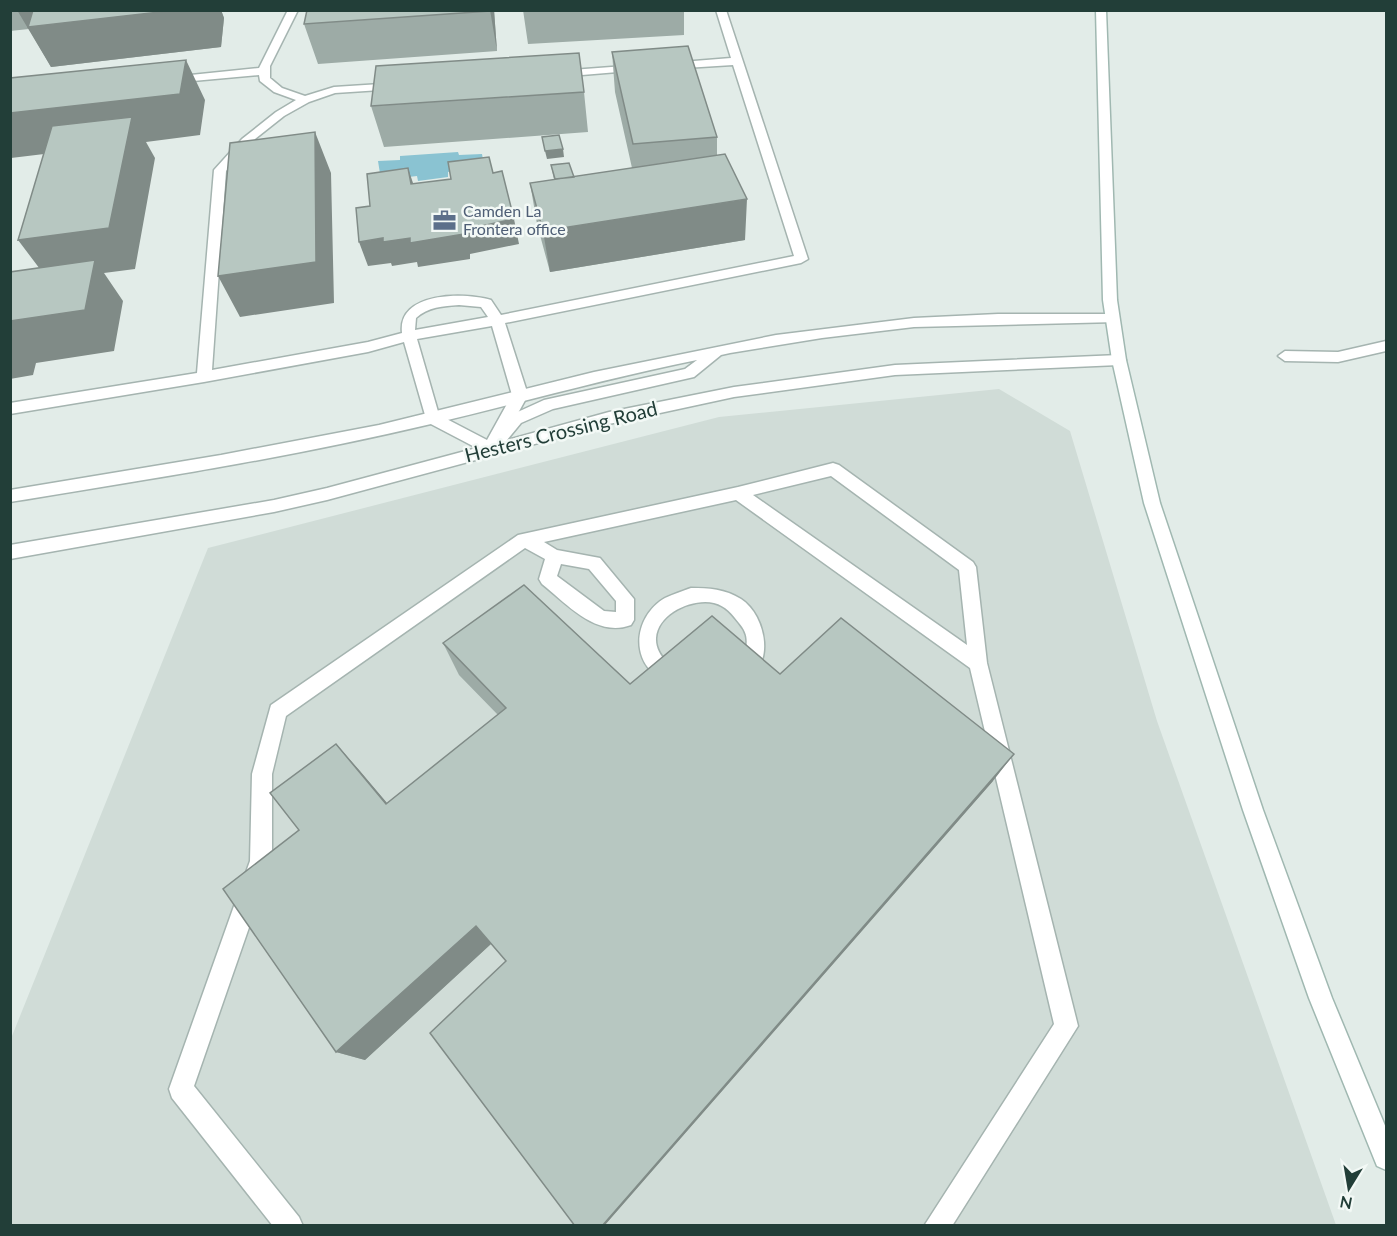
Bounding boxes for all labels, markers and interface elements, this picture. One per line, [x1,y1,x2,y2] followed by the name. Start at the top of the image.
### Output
[463,201,566,238] place label: Camden La Frontera office
[432,207,458,233] office icon: Camden La Frontera office
[462,395,659,467] street label: Hesters Crossing Road
[1319,1158,1379,1218] north arrow
[1338,1193,1354,1214] text: N

